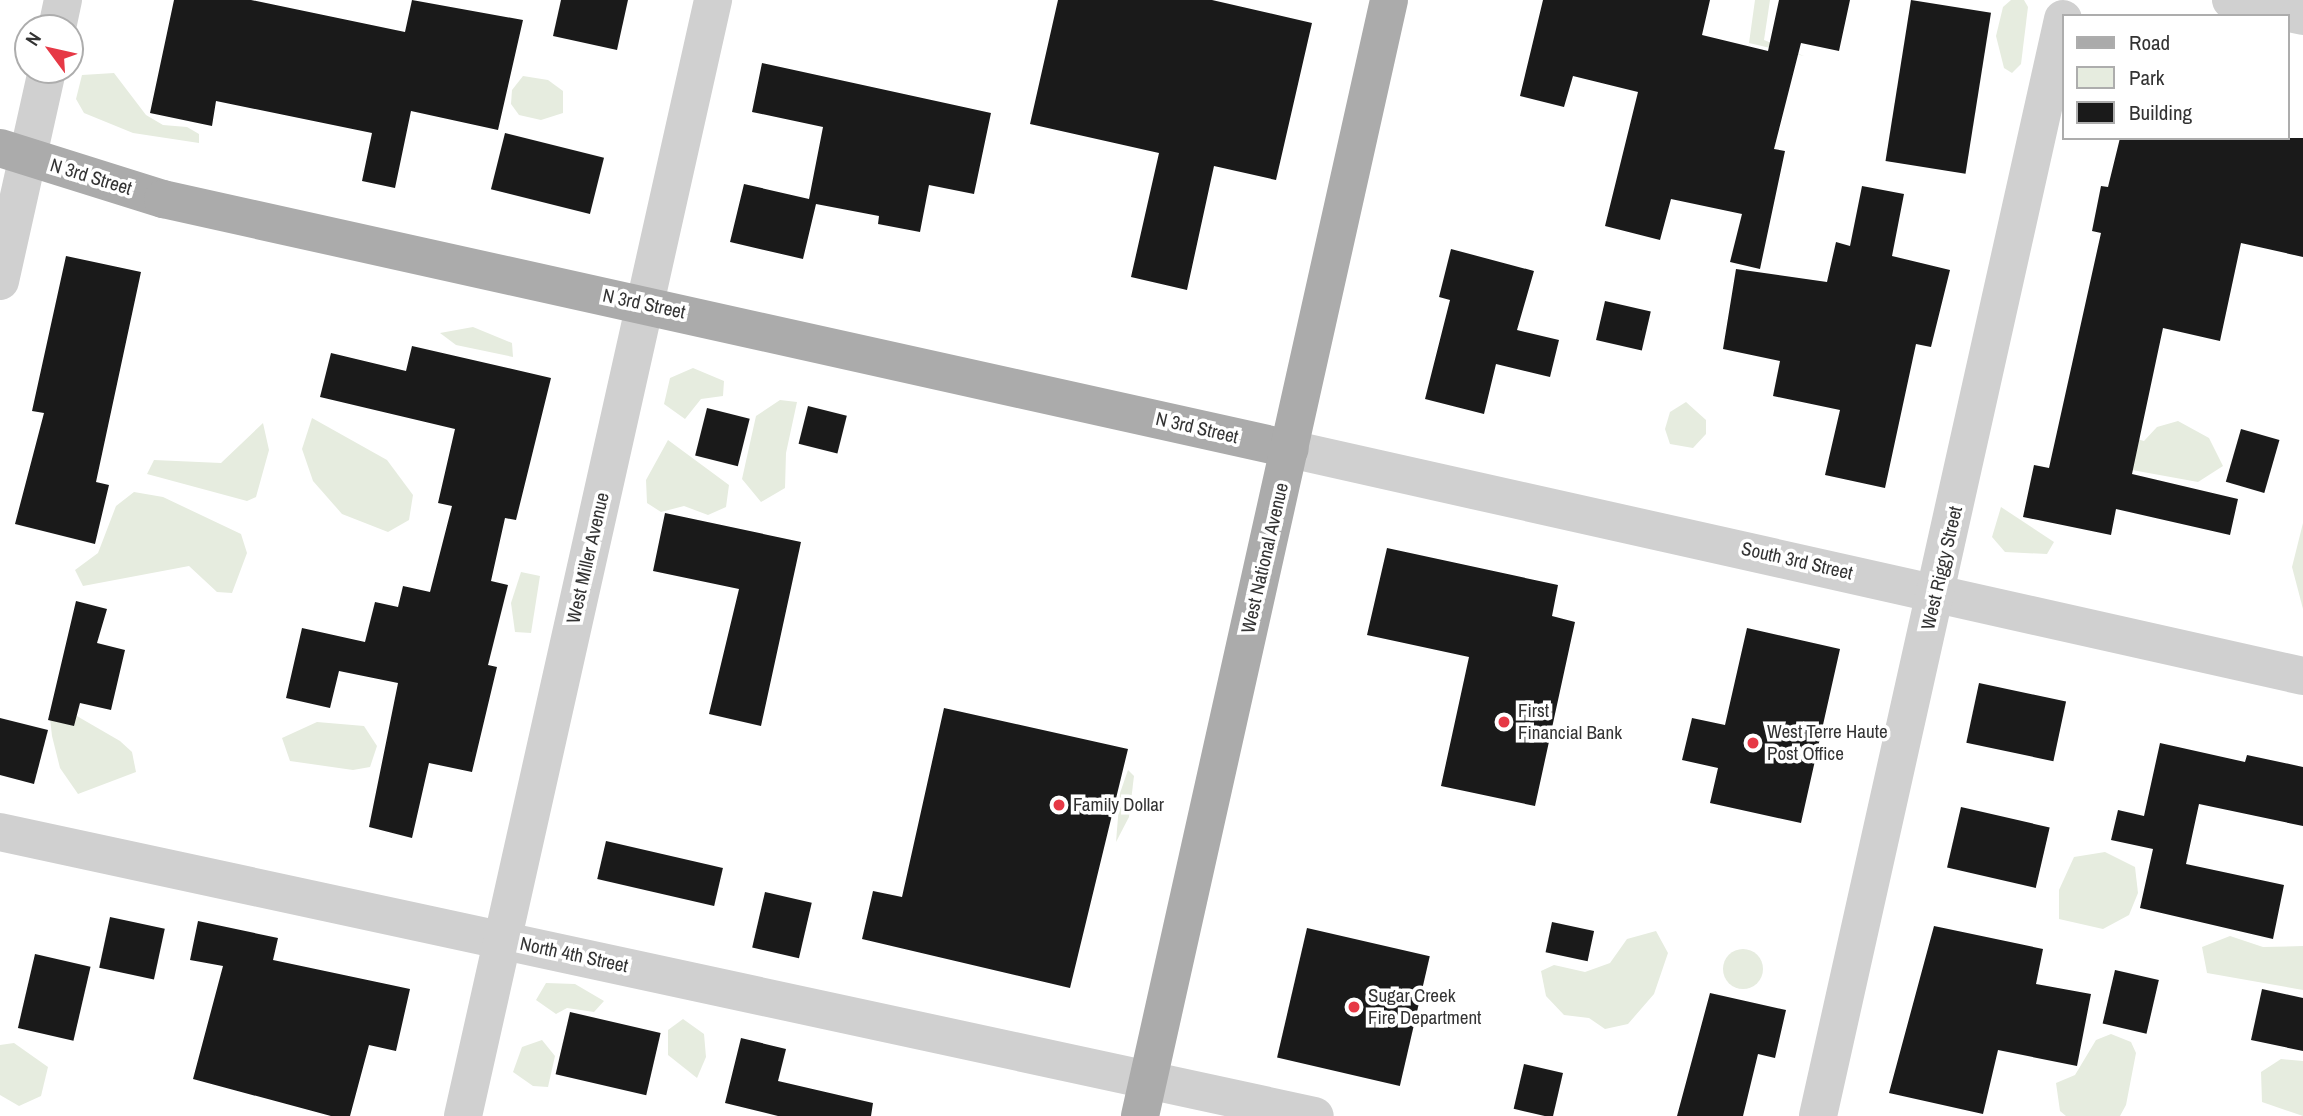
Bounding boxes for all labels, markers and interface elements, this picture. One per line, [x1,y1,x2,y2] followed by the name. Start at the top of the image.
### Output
[14,14,84,84] north arrow
[2062,14,2289,140] legend
[19,27,47,50] text: N
[2129,28,2170,57] text: Road
[2129,63,2164,92] text: Park
[2129,98,2192,127] text: Building
[48,154,134,200] street label: N 3rd Street
[601,284,687,324] street label: N 3rd Street
[1154,407,1240,449] street label: N 3rd Street
[1237,480,1293,636] street label: West National Avenue
[562,490,614,626] street label: West Miller Avenue
[1917,504,1967,632] street label: West Riggy Street
[1739,537,1855,585] street label: South 3rd Street
[1518,700,1622,744] place label: First Financial Bank
[1496,714,1512,730] marker: First Financial Bank
[1767,721,1888,765] place label: West Terre Haute Post Office
[1745,735,1761,751] marker: West Terre Haute Post Office
[1073,794,1164,816] place label: Family Dollar
[1051,797,1067,813] marker: Family Dollar
[518,932,630,978] street label: North 4th Street
[1368,985,1481,1029] place label: Sugar Creek Fire Department
[1346,999,1362,1015] marker: Sugar Creek Fire Department

